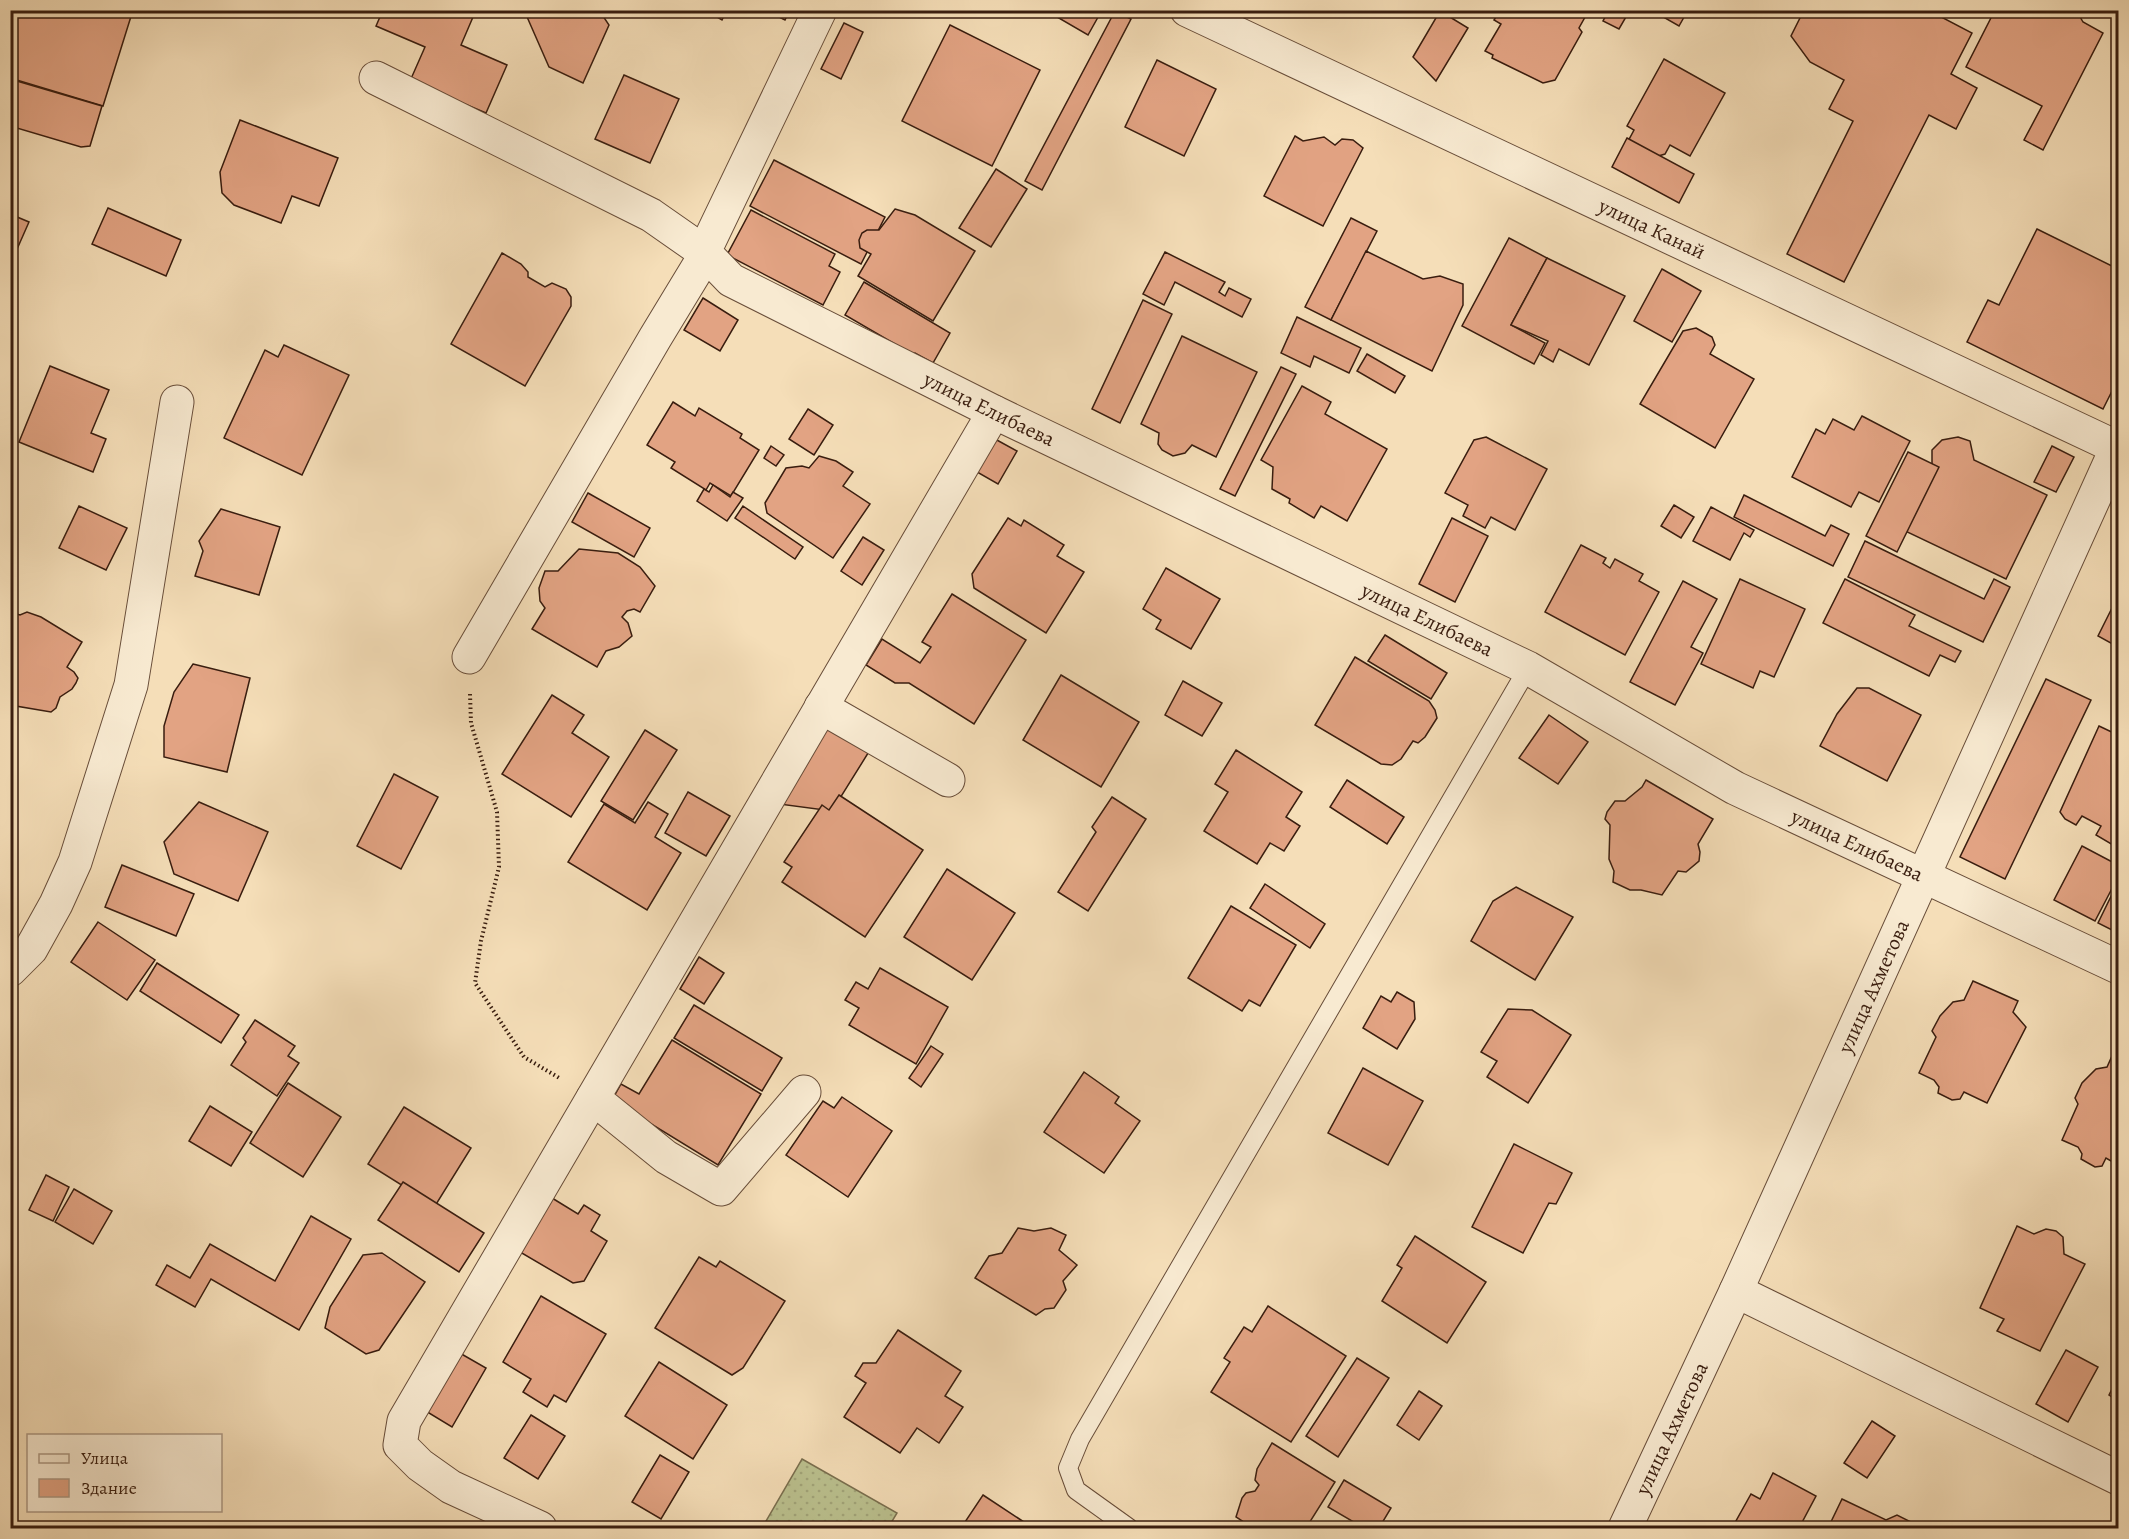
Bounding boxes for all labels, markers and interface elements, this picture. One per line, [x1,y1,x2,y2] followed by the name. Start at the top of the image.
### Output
[1593,191,1710,266] street label: улица Канай
[918,364,1060,453] street label: улица Елибаева
[1356,576,1498,663] street label: улица Елибаева
[1786,802,1928,888] street label: улица Елибаева
[1831,915,1916,1058] street label: улица Ахметова
[1628,1357,1715,1500] street label: улица Ахметова
[27,1434,222,1512] legend
[81,1446,129,1470] text: Улица
[81,1476,137,1500] text: Здание

